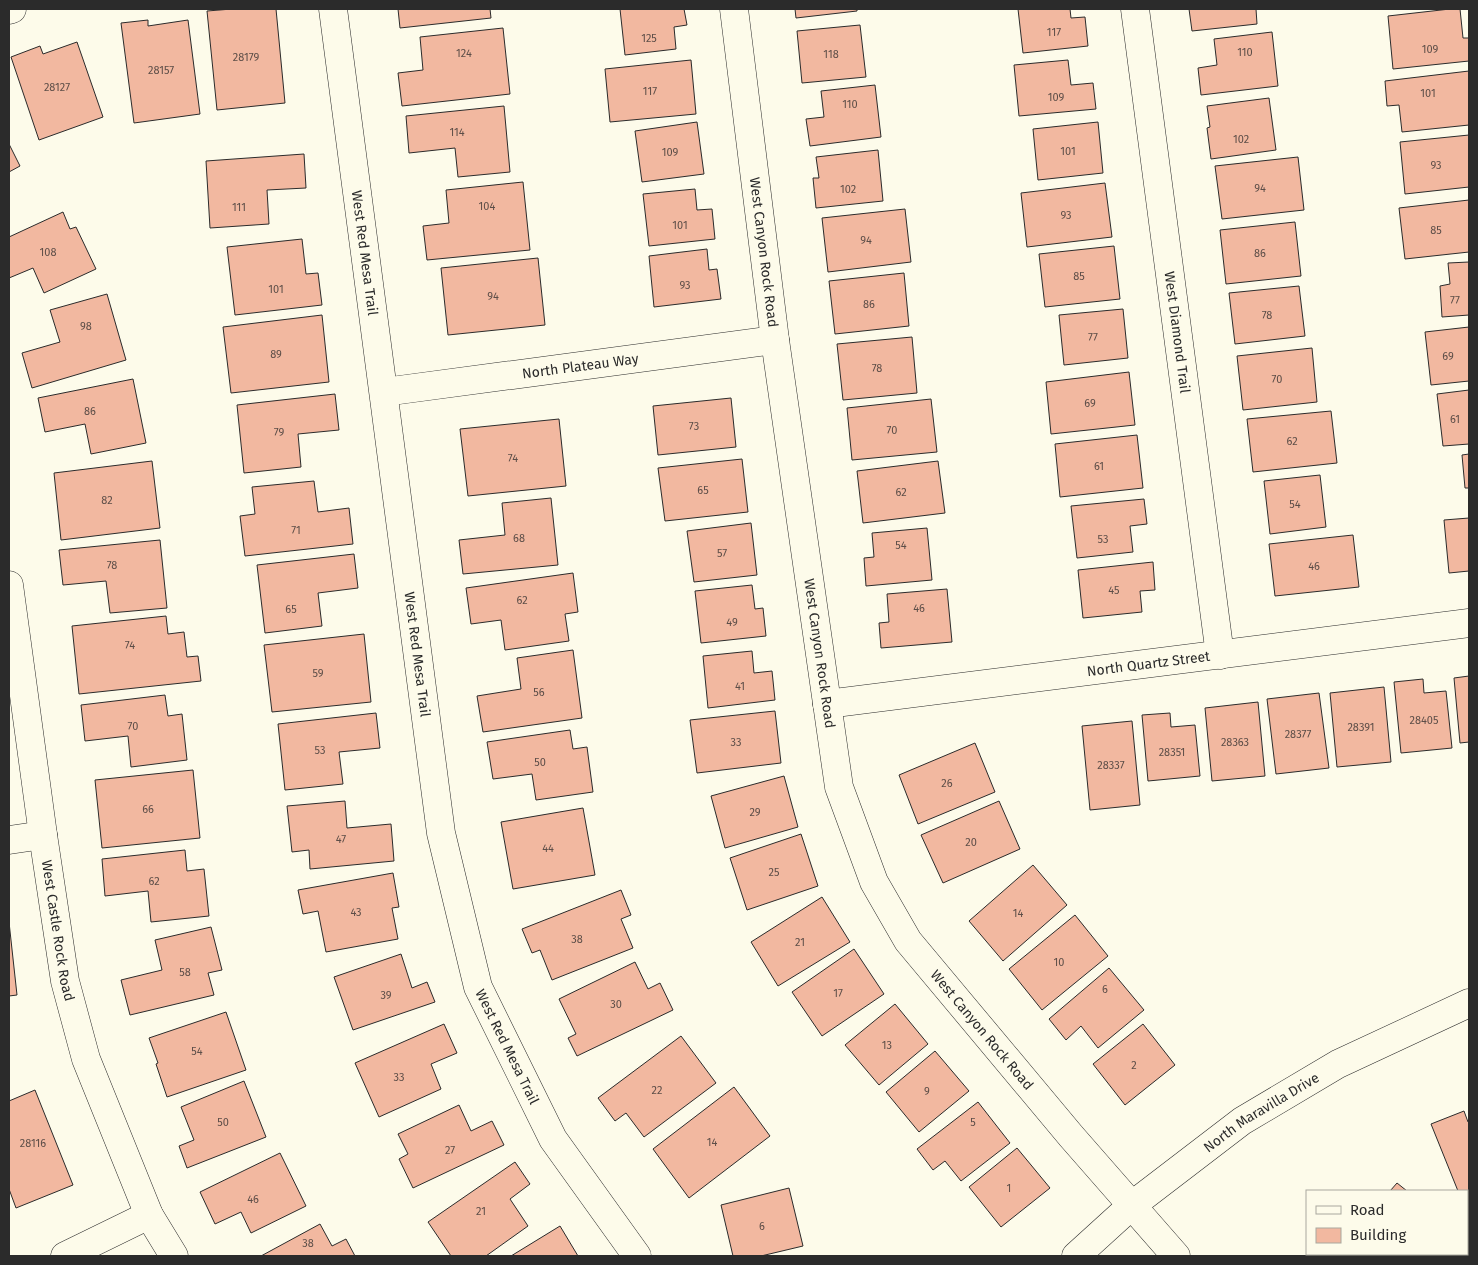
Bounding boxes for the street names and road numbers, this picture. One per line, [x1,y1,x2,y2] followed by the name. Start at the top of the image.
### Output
[746,176,781,328] street label: West Canyon Rock Road
[348,189,381,317] street label: West Red Mesa Trail
[1161,270,1193,394] street label: West Diamond Trail
[521,350,640,383] street label: North Plateau Way
[800,577,838,729] street label: West Canyon Rock Road
[400,591,434,718] street label: West Red Mesa Trail
[1086,648,1212,680] street label: North Quartz Street
[38,859,78,1003] street label: West Castle Rock Road
[927,967,1037,1093] street label: West Canyon Rock Road
[471,987,543,1107] street label: West Red Mesa Trail
[1200,1069,1322,1156] street label: North Maravilla Drive

